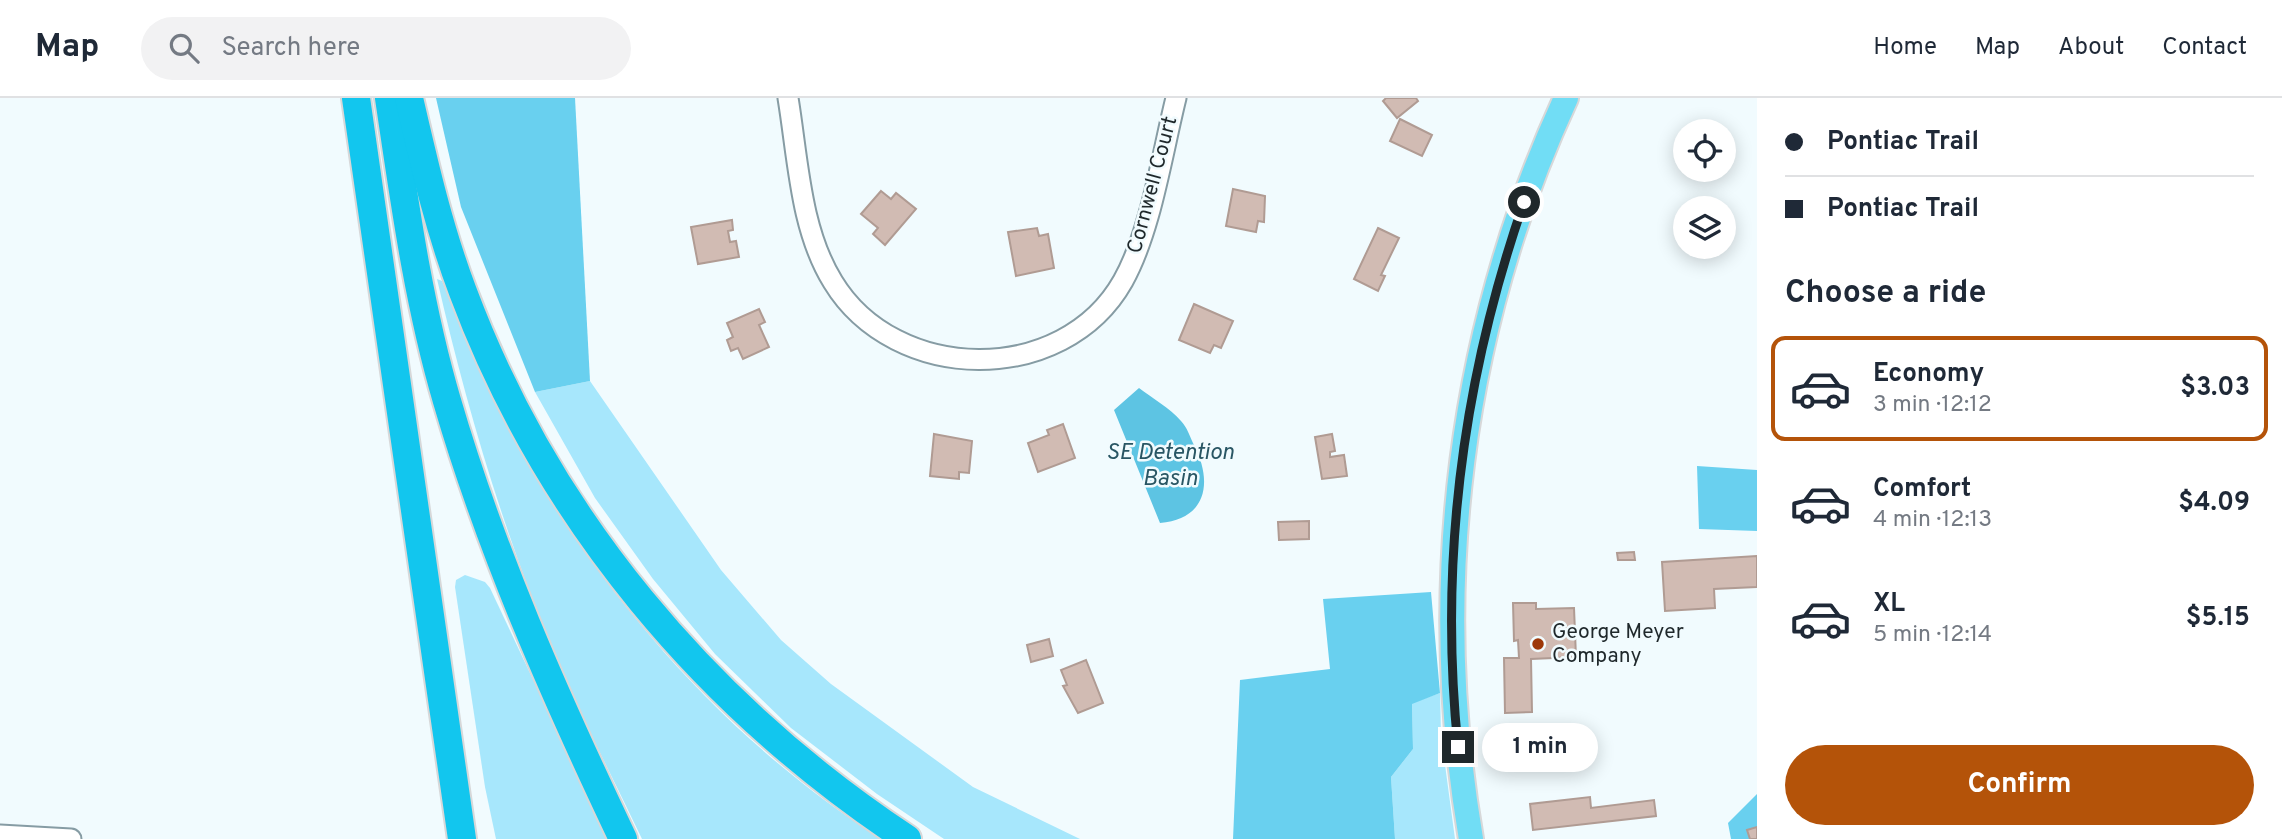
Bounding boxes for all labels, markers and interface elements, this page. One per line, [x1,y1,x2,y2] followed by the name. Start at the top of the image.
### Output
[141,17,631,80] search box
[35,27,99,69] text: Map
[165,29,203,67] icon: search
[221,32,360,65] text: Search here
[1873,33,1937,63] text: Home
[1975,33,2020,63] text: Map
[2058,33,2124,63] text: About
[2162,33,2247,63] text: Contact
[1122,113,1184,257] street label: Cornwell Court
[1673,119,1736,259] map controls
[1673,119,1736,182] button: locate
[1827,126,1979,159] text: Pontiac Trail
[1508,186,1540,218] route start
[1827,193,1979,226] text: Pontiac Trail
[1673,196,1736,259] button: layers
[1785,274,1986,314] text: Choose a ride
[1789,357,1852,420] icon: car
[1873,358,1984,391] text: Economy
[2180,372,2250,405] text: $3.03
[1873,391,1992,420] text: 3 min · 12:12
[1106,439,1235,494] water label: SE Detention Basin
[1789,472,1852,535] icon: car
[1873,473,1971,506] text: Comfort
[2178,487,2250,520] text: $4.09
[1873,506,1992,535] text: 4 min · 12:13
[1789,587,1852,650] icon: car
[1873,588,1905,621] text: XL
[2186,602,2250,635] text: $5.15
[1552,619,1684,670] place label: George Meyer Company
[1873,621,1992,650] text: 5 min · 12:14
[1530,636,1546,652] marker: George Meyer Company
[1482,722,1598,772] callout: 1 min
[1442,731,1474,763] route end
[1512,733,1568,762] text: 1 min
[1785,745,2254,825] button: Confirm

